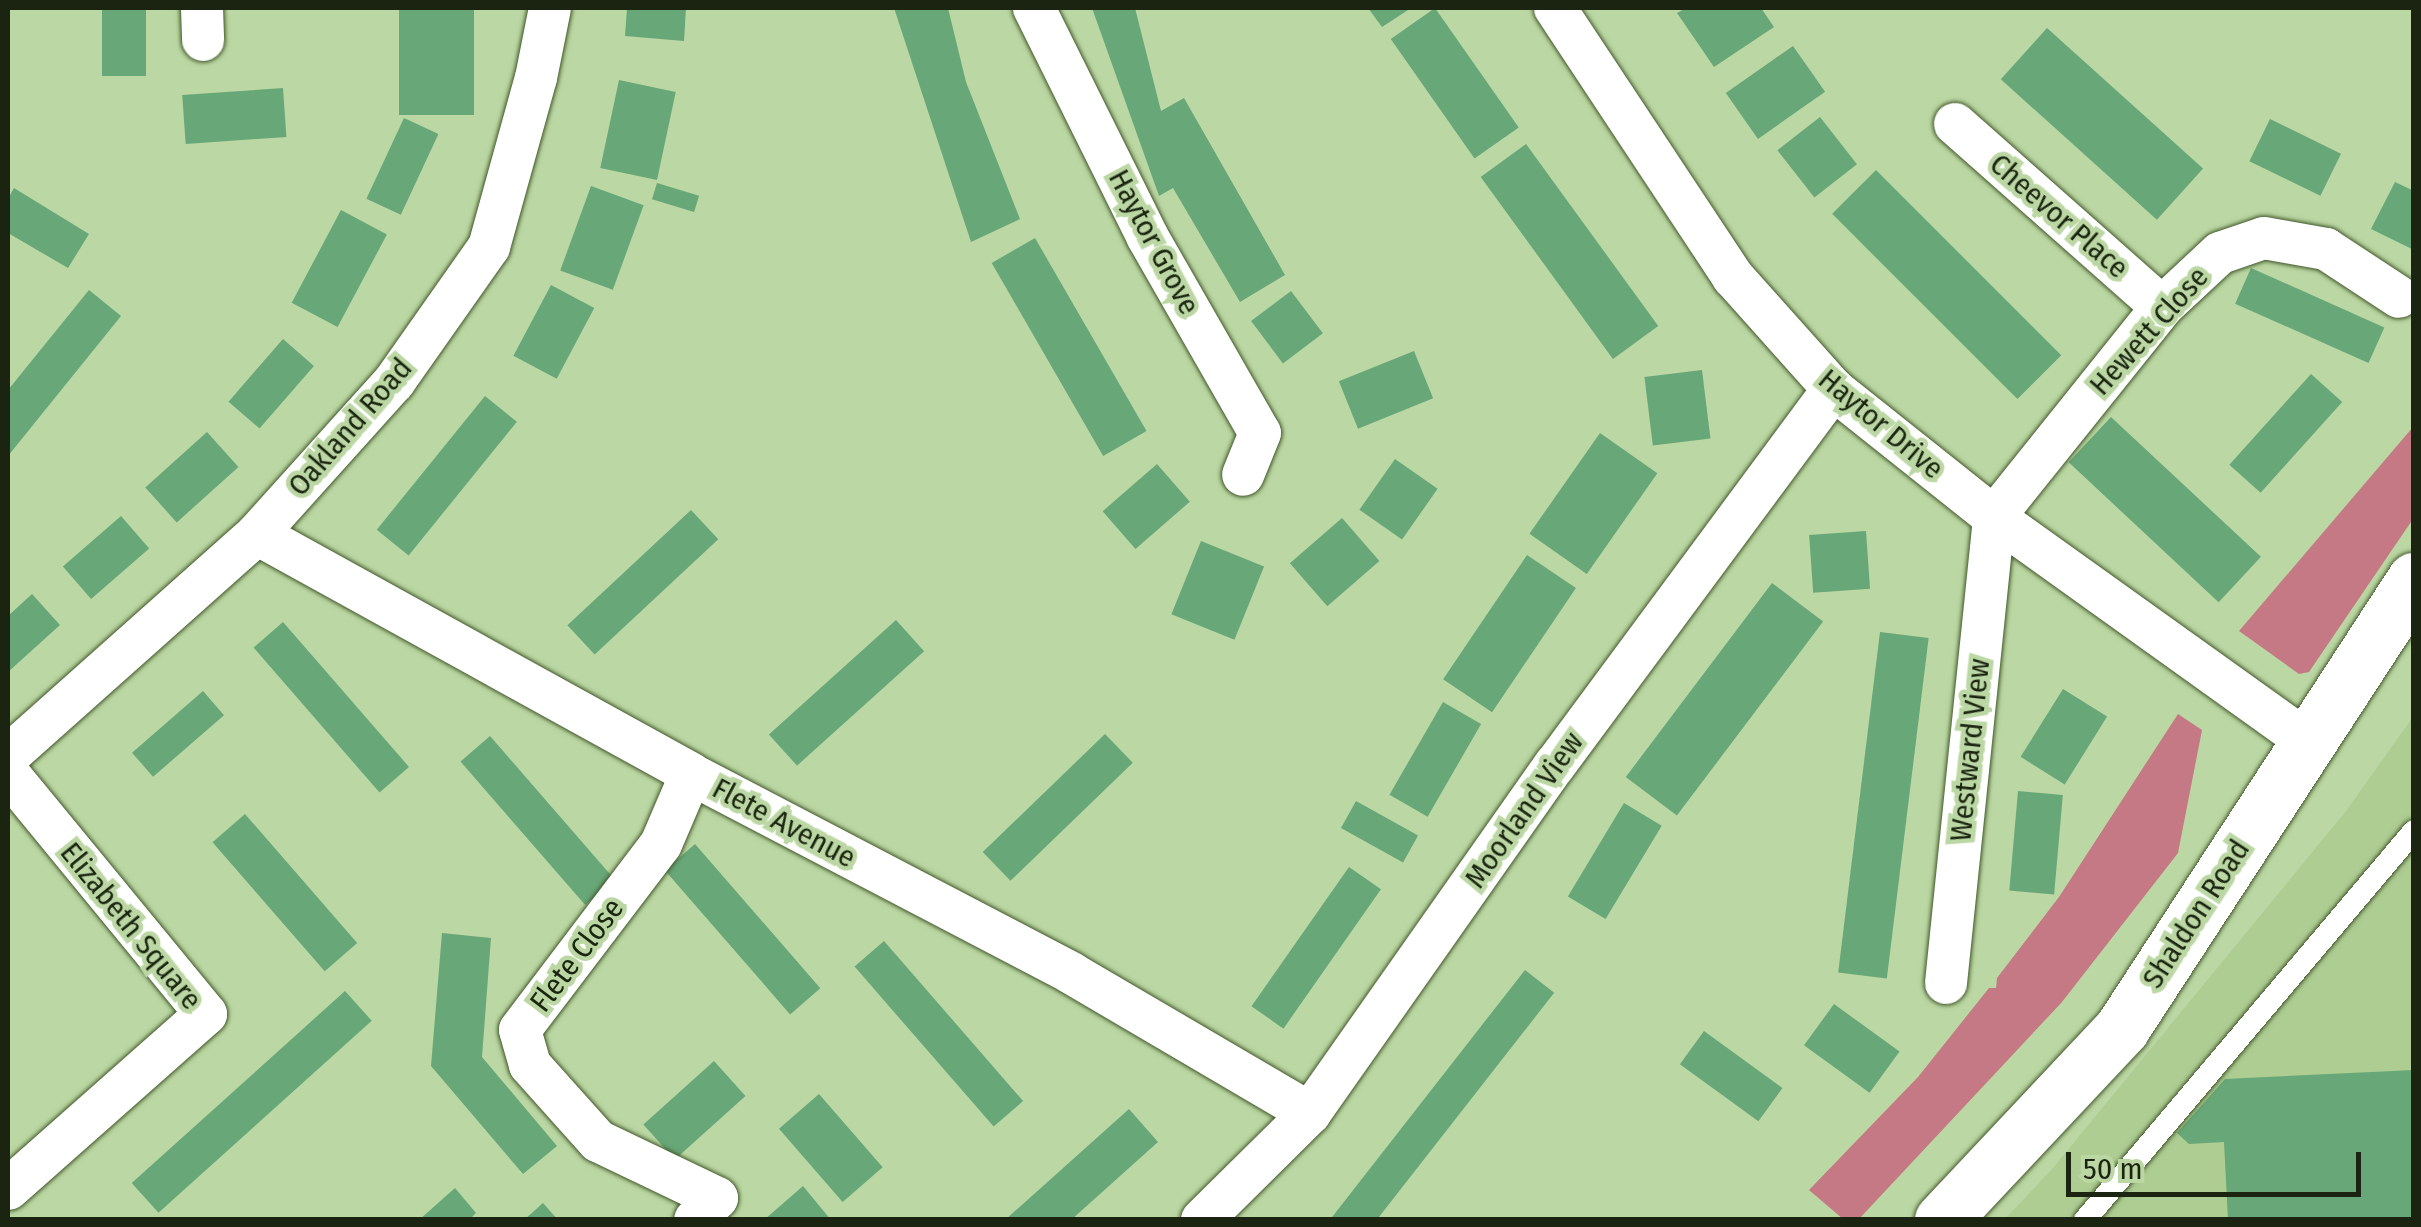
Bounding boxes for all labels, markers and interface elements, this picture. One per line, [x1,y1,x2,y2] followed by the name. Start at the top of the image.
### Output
[1982,146,2136,286] street label: Cheevor Place
[1101,163,1207,321] street label: Haytor Grove
[2082,259,2216,403] street label: Hewett Close
[280,351,420,503] street label: Oakland Road
[1811,361,1951,487] street label: Haytor Drive
[1943,657,1997,843] street label: Westward View
[1457,725,1591,895] street label: Moorland View
[706,770,862,876] street label: Flete Avenue
[2135,833,2257,995] street label: Shaldon Road
[53,835,209,1017] street label: Elizabeth Square
[523,891,631,1019] street label: Flete Close
[2071,1132,2366,1194] scale bar
[2083,1151,2143,1187] text: 50 m

